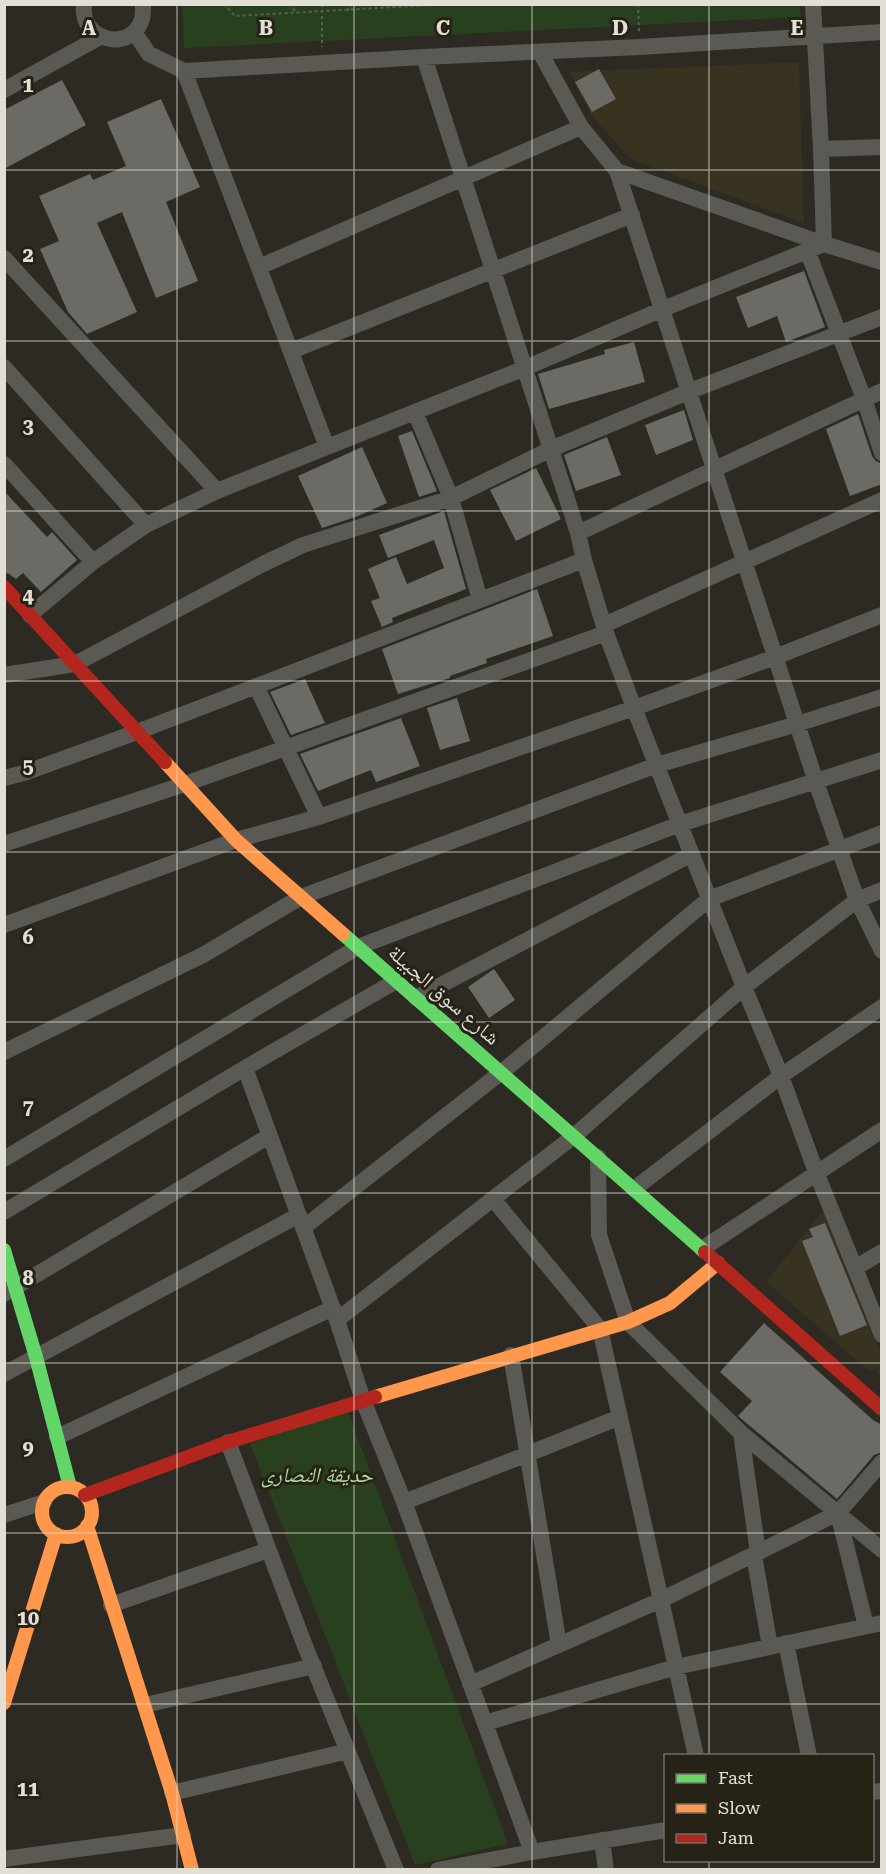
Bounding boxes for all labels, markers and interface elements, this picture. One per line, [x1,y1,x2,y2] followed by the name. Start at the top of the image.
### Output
[82,16,97,40] text: A
[259,16,273,40] text: B
[436,16,450,40] text: C
[612,16,628,40] text: D
[791,16,804,40] text: E
[22,73,34,97] text: 1
[22,243,34,267] text: 2
[22,414,34,438] text: 3
[22,584,34,608] text: 4
[22,754,34,778] text: 5
[22,925,34,949] text: 6
[383,940,505,1051] street label: شارع سوق الجبيلة
[22,1095,34,1119] text: 7
[22,1266,34,1290] text: 8
[22,1436,34,1460] text: 9
[261,1463,374,1488] park label: حديقة النصارى
[17,1606,39,1630] text: 10
[664,1754,874,1862] legend
[718,1767,753,1788] text: Fast
[17,1777,39,1801] text: 11
[718,1797,760,1818] text: Slow
[718,1827,754,1848] text: Jam

